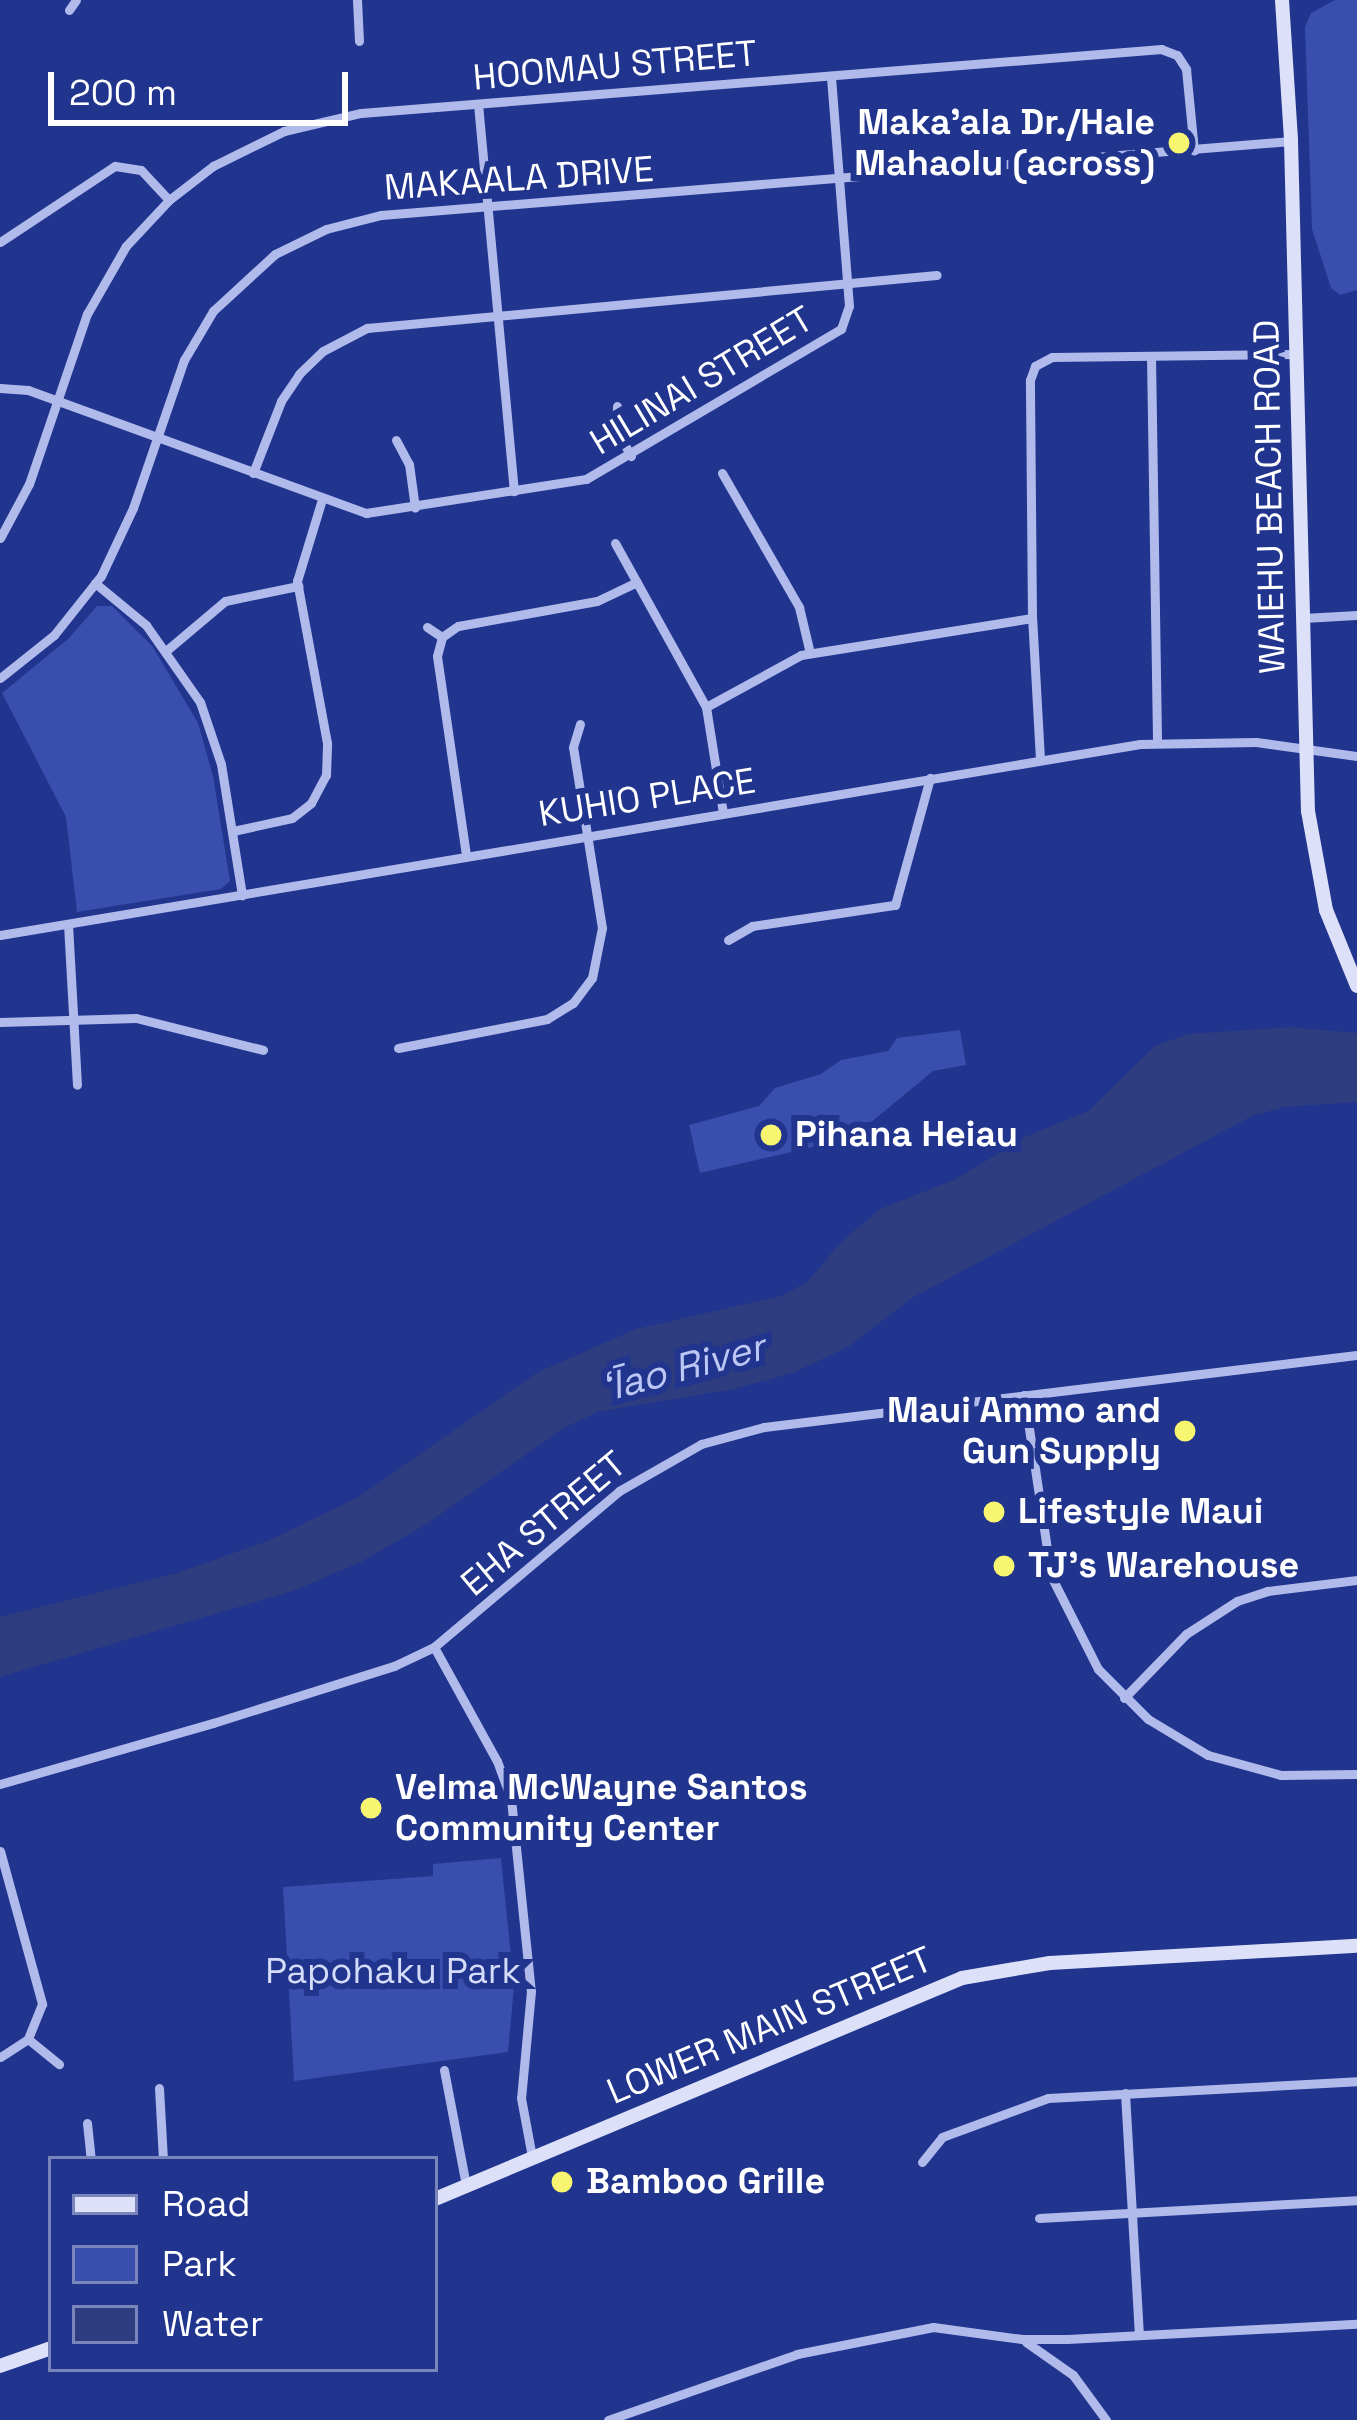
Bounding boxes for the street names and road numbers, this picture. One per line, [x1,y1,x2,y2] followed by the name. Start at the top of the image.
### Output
[471,32,759,100] street label: HOOMAU STREET
[382,148,656,210] street label: MAKAALA DRIVE
[583,298,821,464] street label: HILINAI STREET
[1245,319,1295,675] street label: WAIEHU BEACH ROAD
[536,760,758,836] street label: KUHIO PLACE
[453,1442,635,1606] street label: EHA STREET
[601,1938,939,2114] street label: LOWER MAIN STREET

